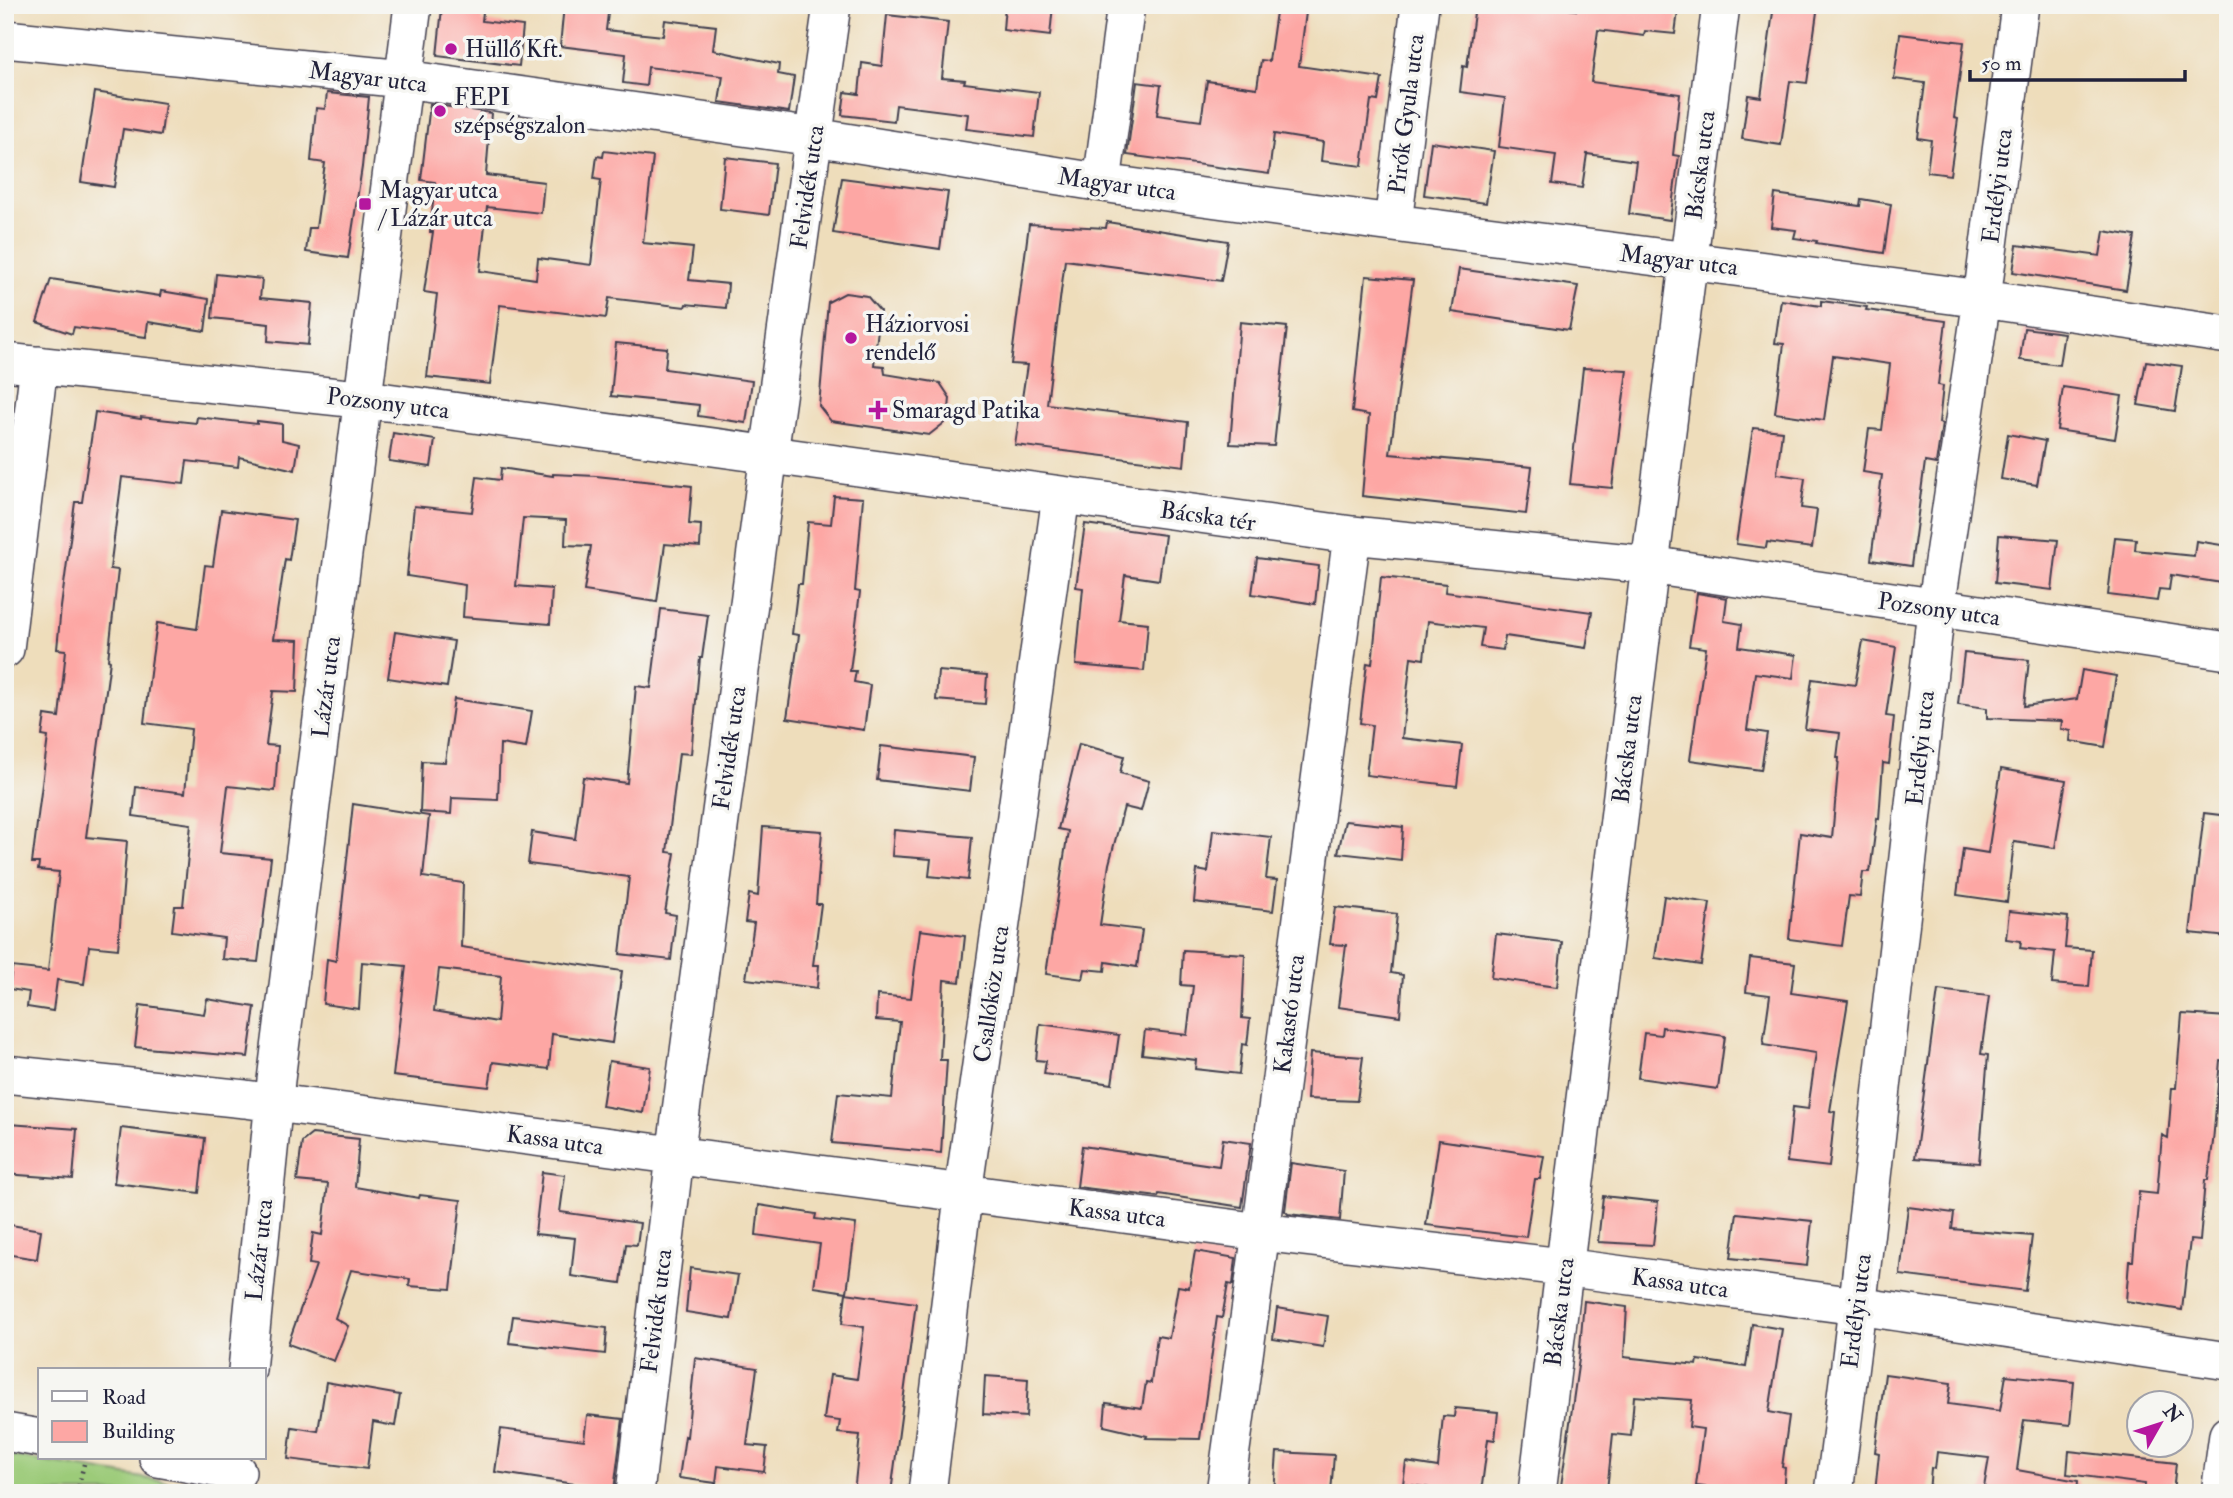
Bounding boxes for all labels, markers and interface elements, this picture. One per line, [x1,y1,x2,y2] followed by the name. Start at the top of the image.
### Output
[1381,31,1432,196] street label: Pirók Gyula utca
[465,34,563,65] place label: Hüllő Kft.
[1970,38,2186,82] scale bar
[443,41,459,57] marker: Hüllő Kft.
[1981,50,2022,77] text: 50 m
[307,55,430,100] street label: Magyar utca
[454,82,586,141] place label: FEPI szépségszalon
[432,103,448,119] marker: FEPI szépségszalon
[1678,108,1723,221] street label: Bácska utca
[783,122,832,251] street label: Felvidék utca
[1975,126,2020,245] street label: Erdélyi utca
[1056,161,1179,208] street label: Magyar utca
[377,175,499,234] place label: Magyar utca / Lázár utca
[357,196,373,212] marker: Magyar utca / Lázár utca
[1618,238,1741,283] street label: Magyar utca
[865,309,969,368] place label: Háziorvosi rendelő
[843,330,859,346] marker: Háziorvosi rendelő
[325,381,452,427] street label: Pozsony utca
[892,395,1041,426] place label: Smaragd Patika
[870,402,886,418] marker: Smaragd Patika
[1158,494,1258,539] street label: Bácska tér
[1876,586,2003,634] street label: Pozsony utca
[305,633,348,740] street label: Lázár utca
[705,683,754,812] street label: Felvidék utca
[1899,688,1942,807] street label: Erdélyi utca
[1605,692,1650,805] street label: Bácska utca
[967,922,1017,1065] street label: Csallóköz utca
[1267,952,1312,1075] street label: Kakastó utca
[504,1118,607,1163] street label: Kassa utca
[1067,1192,1168,1235] street label: Kassa utca
[239,1196,280,1303] street label: Lázár utca
[633,1246,680,1375] street label: Felvidék utca
[1834,1251,1879,1370] street label: Erdélyi utca
[1537,1255,1582,1368] street label: Bácska utca
[1629,1261,1732,1306] street label: Kassa utca
[38,1368,266,1460] legend
[102,1384,147,1411] text: Road
[2124,1390,2194,1460] north arrow
[2157,1399,2188,1429] text: N
[102,1418,175,1445] text: Building

